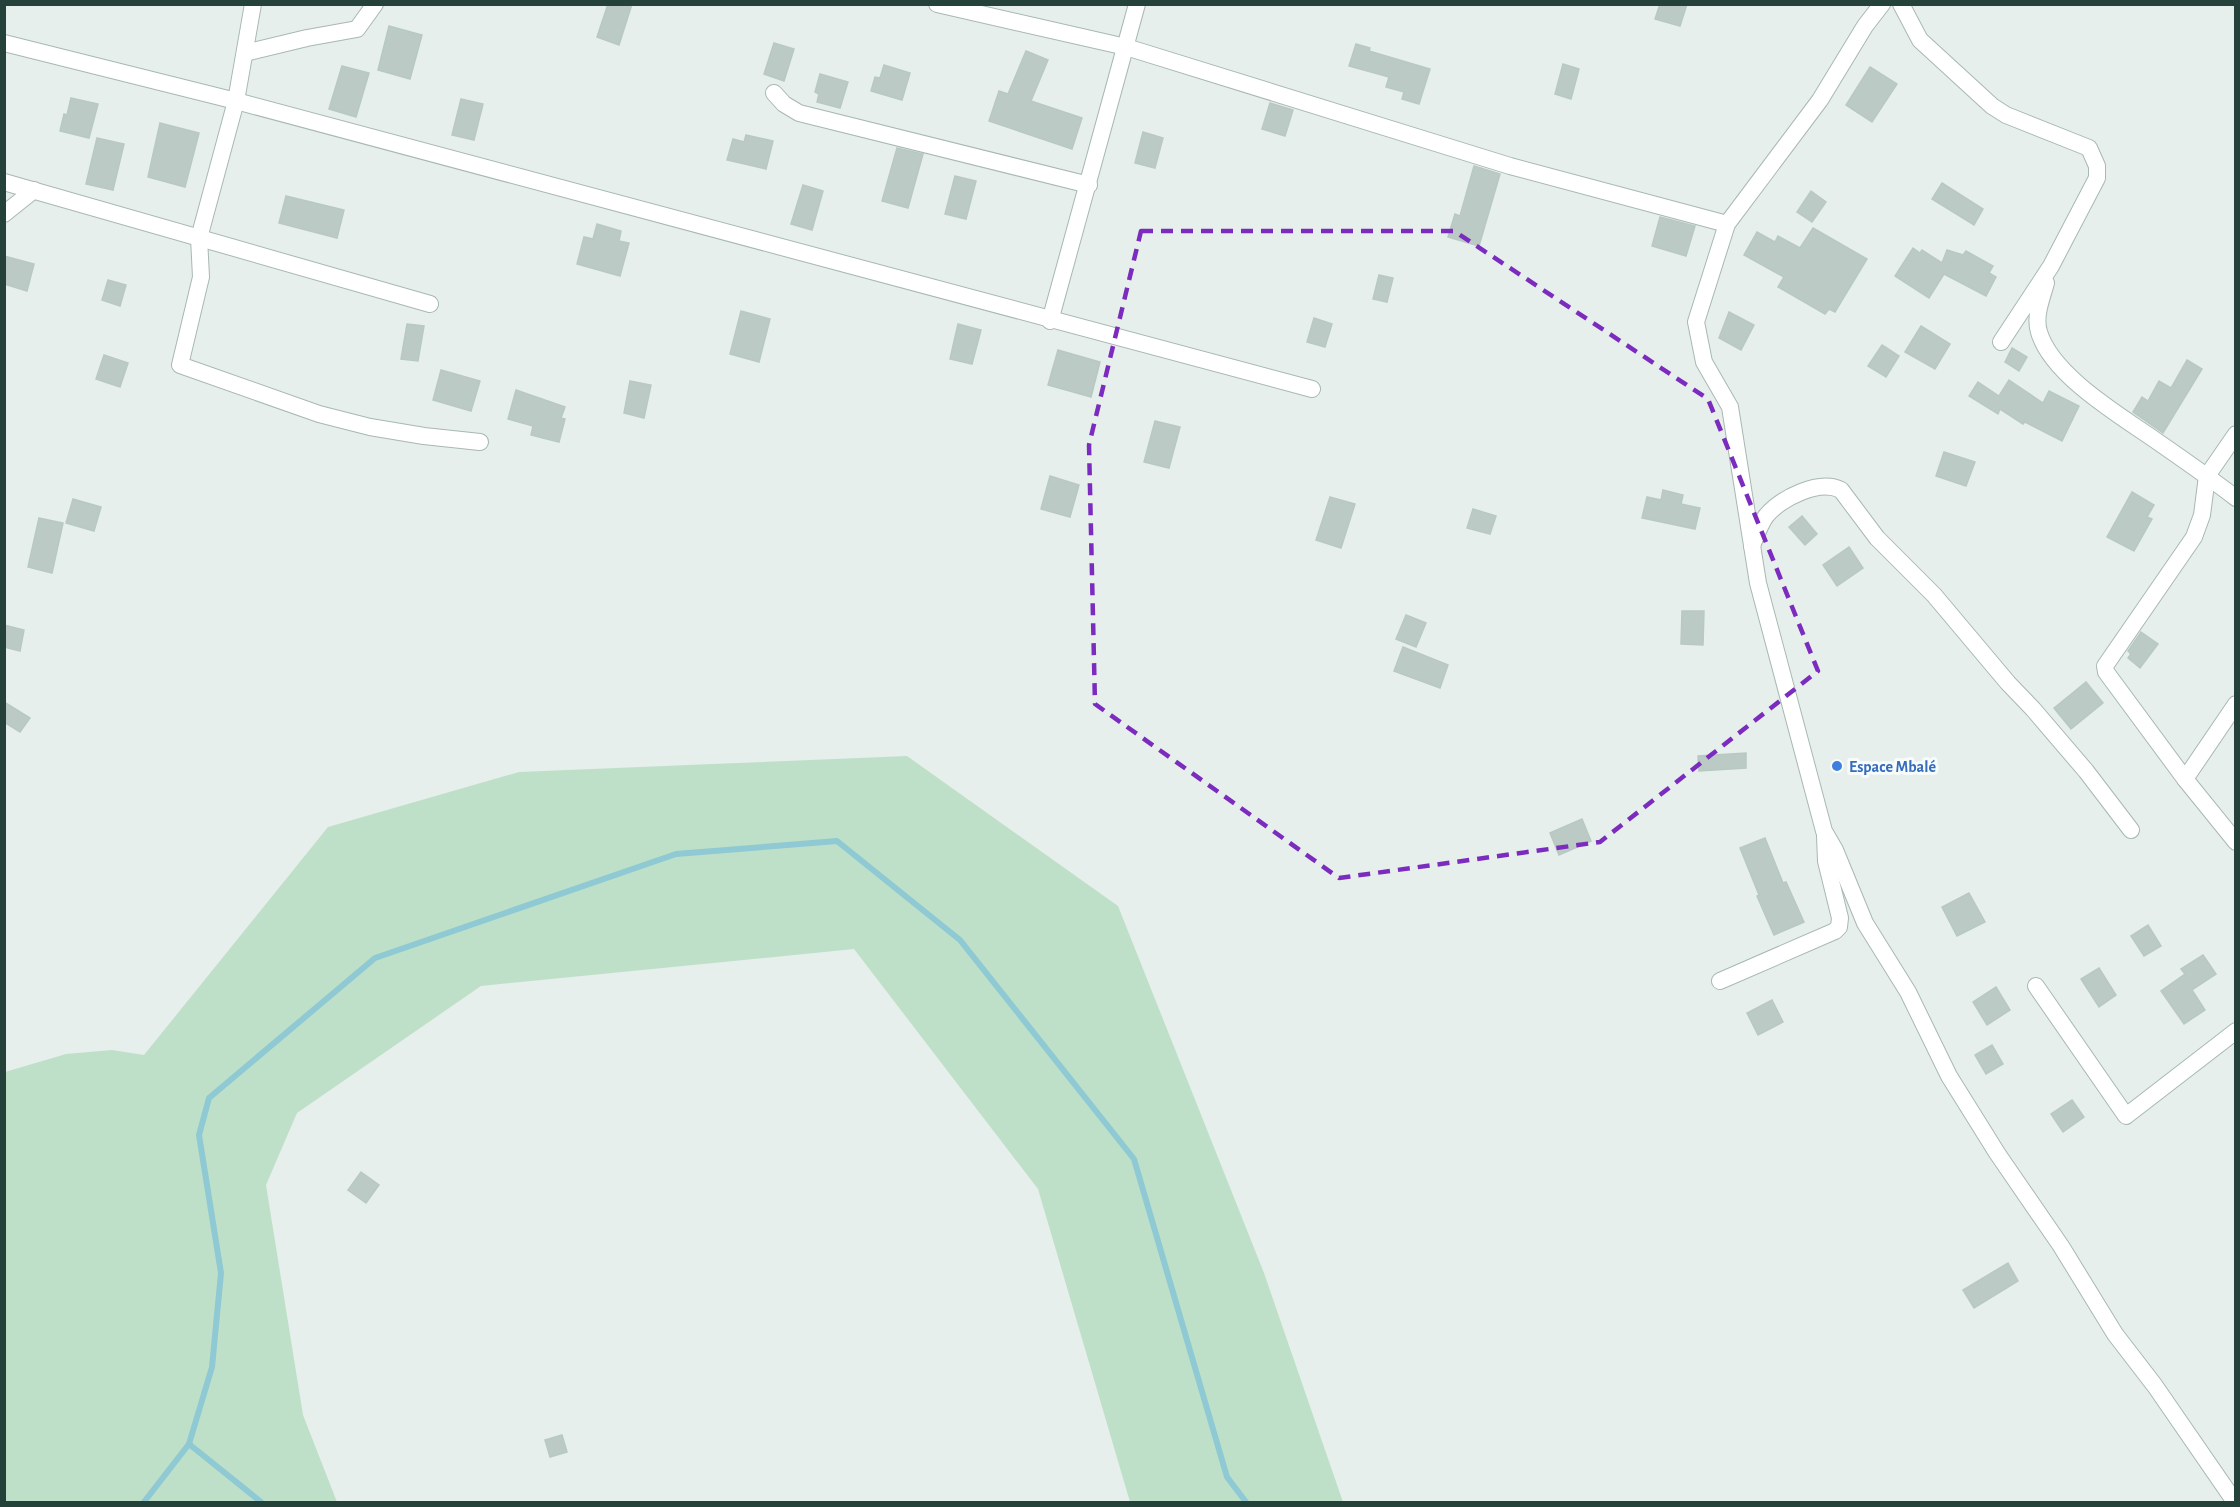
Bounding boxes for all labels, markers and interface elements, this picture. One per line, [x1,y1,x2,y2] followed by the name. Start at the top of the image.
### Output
[1830,759,1844,773] marker: Espace Mbalé
[1849,759,1936,775] place label: Espace Mbalé

